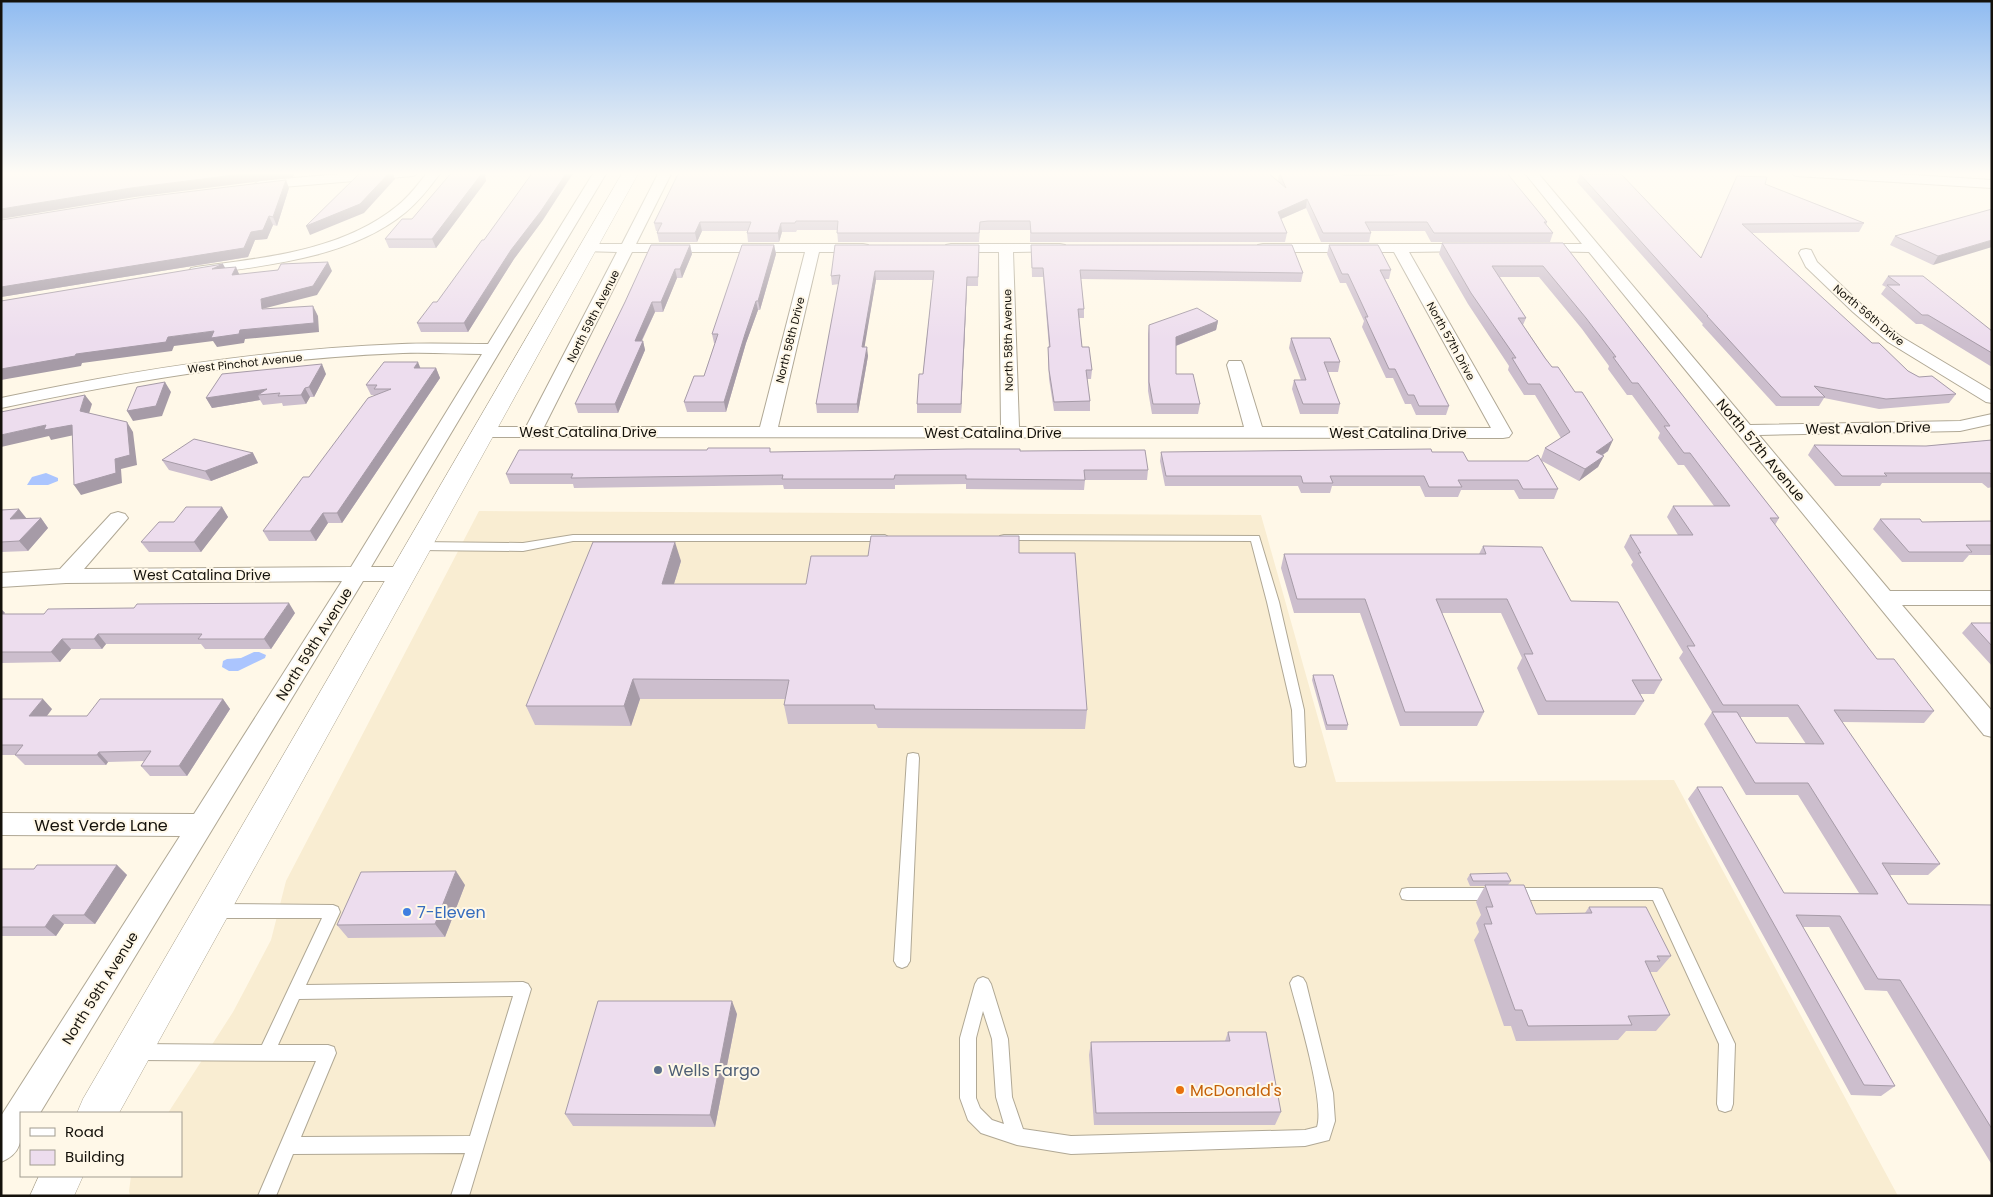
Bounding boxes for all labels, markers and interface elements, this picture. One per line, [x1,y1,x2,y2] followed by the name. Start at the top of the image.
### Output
[563,267,623,365] street label: North 59th Avenue
[1830,280,1908,350] street label: North 56th Drive
[999,289,1017,391] street label: North 58th Avenue
[772,295,808,385] street label: North 58th Drive
[1423,299,1479,383] street label: North 57th Drive
[187,349,303,377] street label: West Pinchot Avenue
[1712,394,1810,506] street label: North 57th Avenue
[1805,417,1931,439] street label: West Avalon Drive
[519,422,657,442] street label: West Catalina Drive
[924,423,1062,443] street label: West Catalina Drive
[1329,423,1467,443] street label: West Catalina Drive
[133,565,271,585] street label: West Catalina Drive
[271,583,357,704] street label: North 59th Avenue
[34,814,168,837] street label: West Verde Lane
[417,901,486,924] place label: 7-Eleven
[401,906,413,918] marker: 7-Eleven
[57,927,143,1048] street label: North 59th Avenue
[668,1059,760,1082] place label: Wells Fargo
[652,1064,664,1076] marker: Wells Fargo
[1190,1079,1282,1102] place label: McDonald's
[1174,1084,1186,1096] marker: McDonald's
[20,1112,182,1177] legend
[65,1121,104,1142] text: Road
[65,1146,125,1167] text: Building

